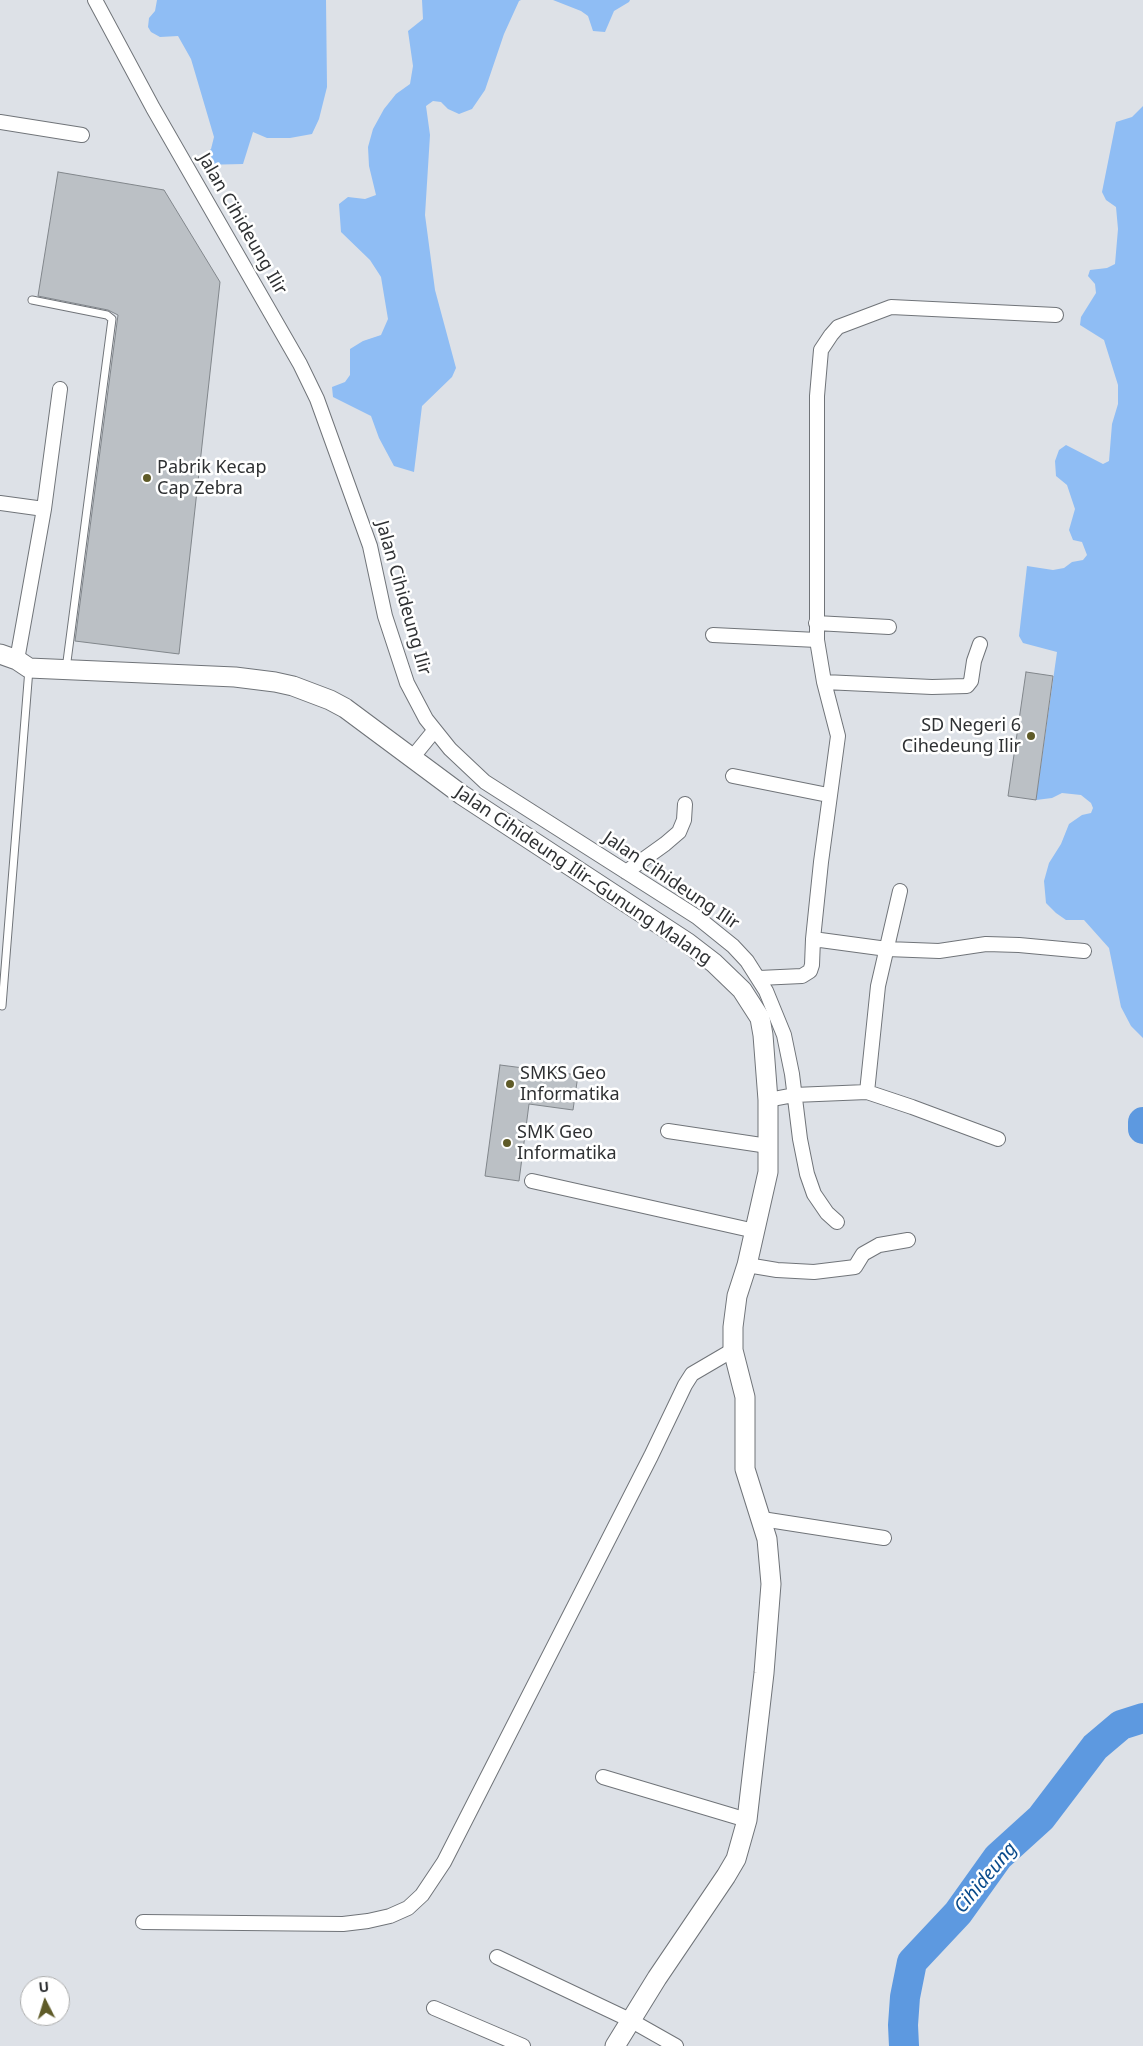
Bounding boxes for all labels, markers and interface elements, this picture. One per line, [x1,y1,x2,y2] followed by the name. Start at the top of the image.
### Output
[193,150,291,298] street label: Jalan Cihideung Ilir
[157,457,267,499] place label: Pabrik Kecap Cap Zebra
[141,472,153,484] marker: Pabrik Kecap Cap Zebra
[371,518,435,678] street label: Jalan Cihideung Ilir
[902,715,1021,758] place label: SD Negeri 6 Cihedeung Ilir
[1025,730,1037,742] marker: SD Negeri 6 Cihedeung Ilir
[450,782,716,970] street label: Jalan Cihideung Ilir–Gunung Malang
[599,827,743,935] street label: Jalan Cihideung Ilir
[520,1063,620,1106] place label: SMKS Geo Informatika
[504,1078,516,1090] marker: SMKS Geo Informatika
[517,1122,617,1164] place label: SMK Geo Informatika
[501,1137,513,1149] marker: SMK Geo Informatika
[950,1838,1022,1918] water label: Cihideung
[20,1976,70,2026] north arrow
[38,1977,50,1996] text: U

